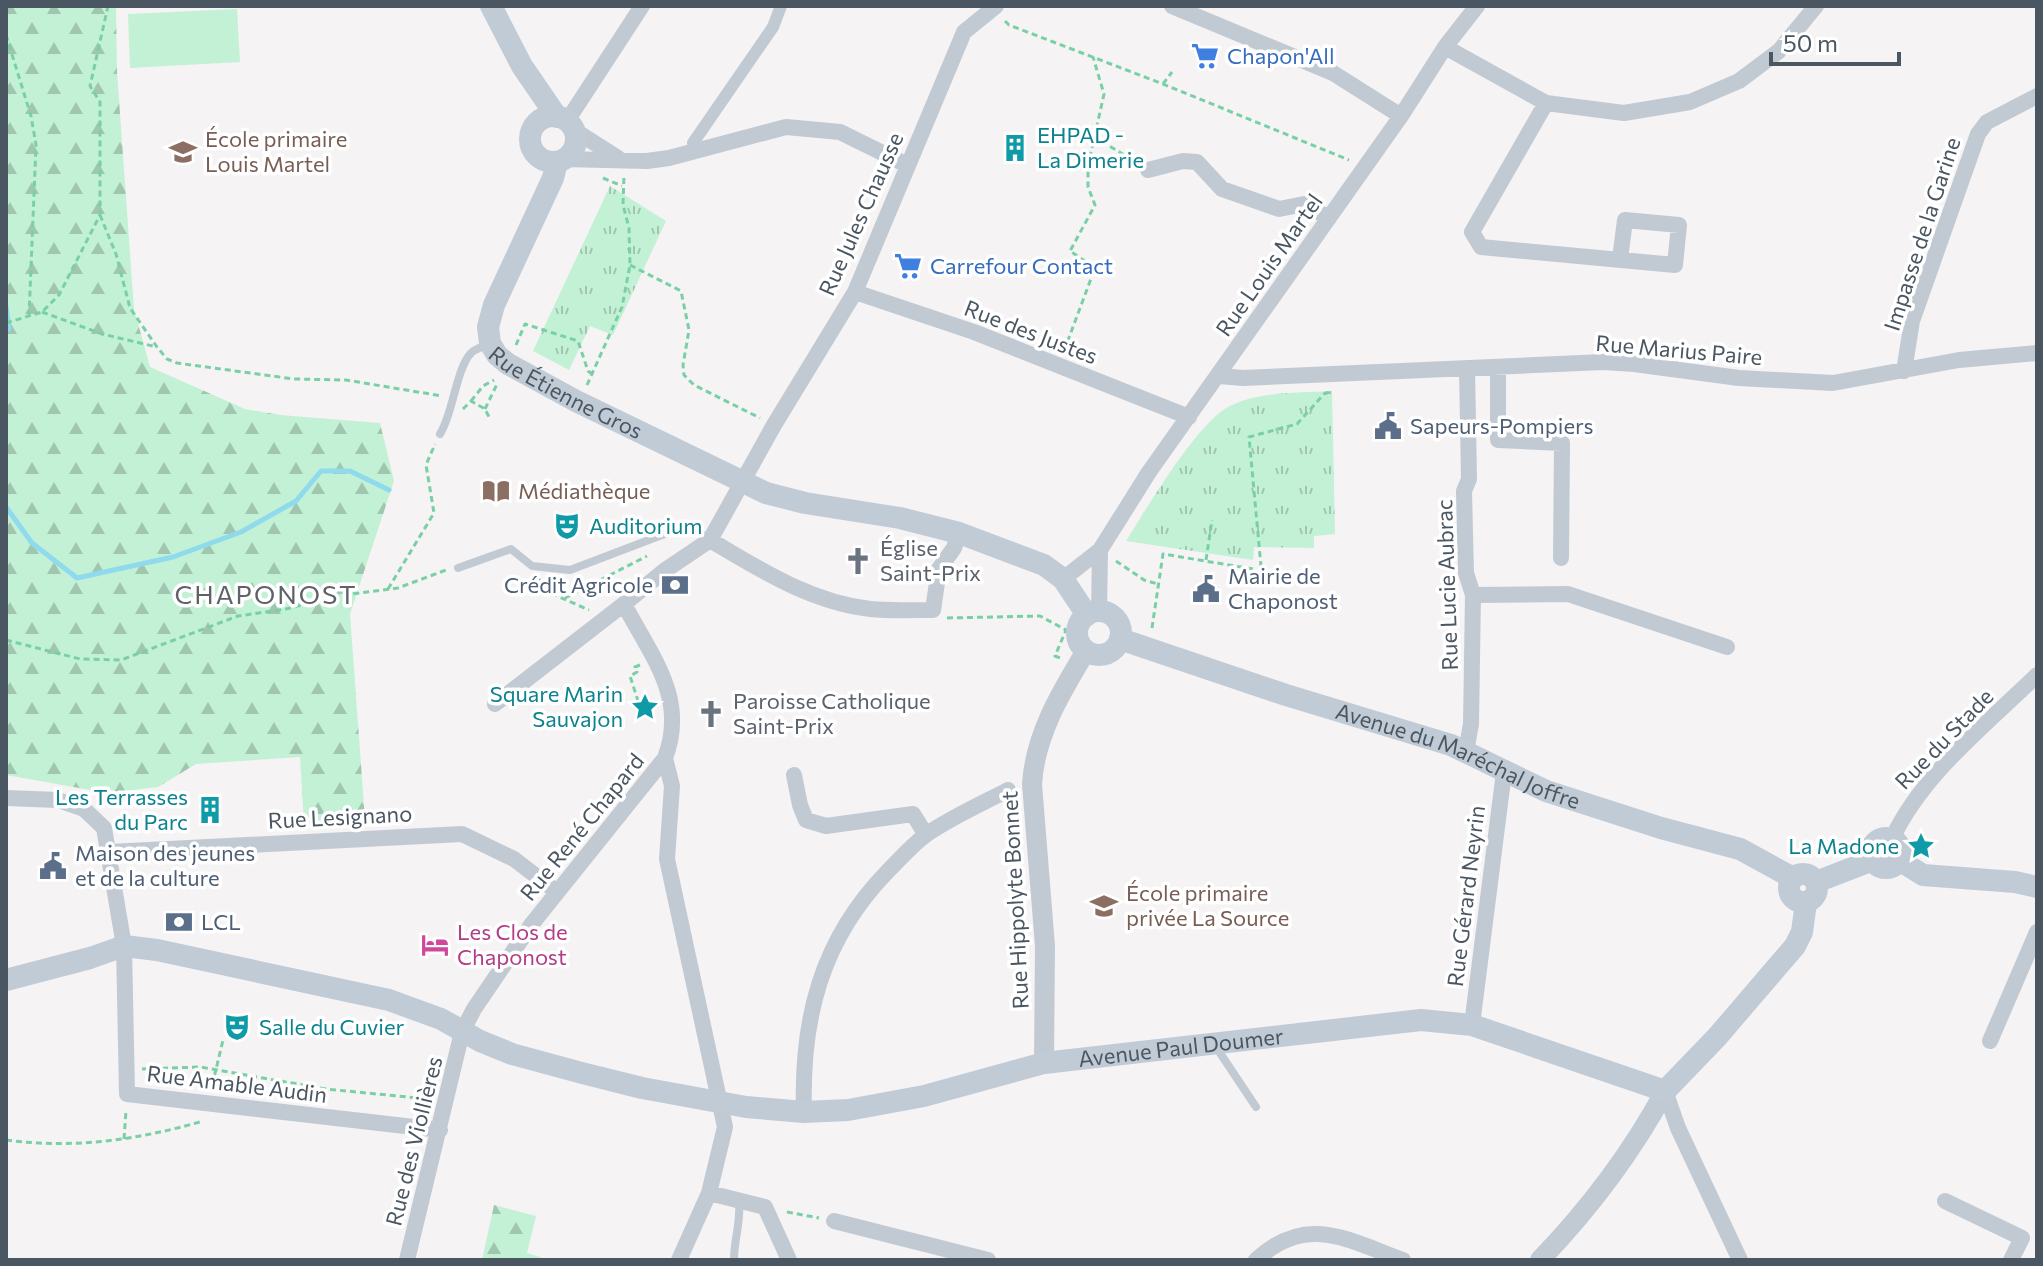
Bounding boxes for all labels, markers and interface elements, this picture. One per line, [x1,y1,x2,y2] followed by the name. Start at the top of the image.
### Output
[1771,16,1899,66] scale bar
[1783,28,1838,57] text: 50 m
[1190,41,1220,71] supermarket icon: Chapon'All
[1227,42,1335,69] place label: Chapon'All
[1037,121,1144,173] place label: EHPAD - La Dimerie
[205,125,347,177] place label: École primaire Louis Martel
[812,128,909,300] street label: Rue Jules Chausse
[1000,133,1030,163] building icon: EHPAD - La Dimerie
[1878,134,1966,334] street label: Impasse de la Garine
[168,137,198,167] school or university icon: École primaire Louis Martel
[1209,188,1328,341] street label: Rue Louis Martel
[893,251,923,281] supermarket icon: Carrefour Contact
[930,252,1113,279] place label: Carrefour Contact
[961,294,1102,369] street label: Rue des Justes
[1595,329,1763,370] street label: Rue Marius Paire
[484,340,647,444] street label: Rue Étienne Gros
[1373,411,1403,441] public building icon: Sapeurs-Pompiers
[1410,412,1593,439] place label: Sapeurs-Pompiers
[481,476,511,506] library icon: Médiathèque
[518,477,650,504] place label: Médiathèque
[1430,499,1463,671] street label: Rue Lucie Aubrac
[552,511,582,541] theatre icon: Auditorium
[589,512,703,539] place label: Auditorium
[880,534,981,586] place label: Église Saint-Prix
[843,546,873,576] church icon: Église Saint-Prix
[1228,562,1338,614] place label: Mairie de Chaponost
[660,570,690,600] bank icon: Crédit Agricole
[504,571,653,598] place label: Crédit Agricole
[1191,574,1221,604] public building icon: Mairie de Chaponost
[174,578,358,609] district label: CHAPONOST
[490,680,623,732] place label: Square Marin Sauvajon
[1889,683,1998,795] street label: Rue du Stade
[733,687,931,739] place label: Paroisse Catholique Saint-Prix
[630,692,660,722] place icon: Square Marin Sauvajon
[1333,697,1584,814] street label: Avenue du Maréchal Joffre
[696,699,726,729] church icon: Paroisse Catholique Saint-Prix
[514,748,649,906] street label: Rue René Chapard
[55,783,188,835] place label: Les Terrasses du Parc
[995,790,1034,1010] street label: Rue Hippolyte Bonnet
[195,795,225,825] building icon: Les Terrasses du Parc
[267,799,413,834] street label: Rue Lesignano
[1441,804,1490,988] street label: Rue Gérard Neyrin
[1906,831,1936,861] place icon: La Madone
[1788,832,1899,859] place label: La Madone
[75,839,255,891] place label: Maison des jeunes et de la culture
[38,851,68,881] public building icon: Maison des jeunes et de la culture
[1126,879,1289,931] place label: École primaire privée La Source
[1089,891,1119,921] school or university icon: École primaire privée La Source
[164,907,194,937] bank icon: LCL
[201,908,241,935] place label: LCL
[457,918,568,970] place label: Les Clos de Chaponost
[420,930,450,960] hotel icon: Les Clos de Chaponost
[222,1012,252,1042] theatre icon: Salle du Cuvier
[259,1013,405,1040] place label: Salle du Cuvier
[1077,1022,1285,1072] street label: Avenue Paul Doumer
[379,1053,448,1228] street label: Rue des Viollières
[145,1059,329,1108] street label: Rue Amable Audin

